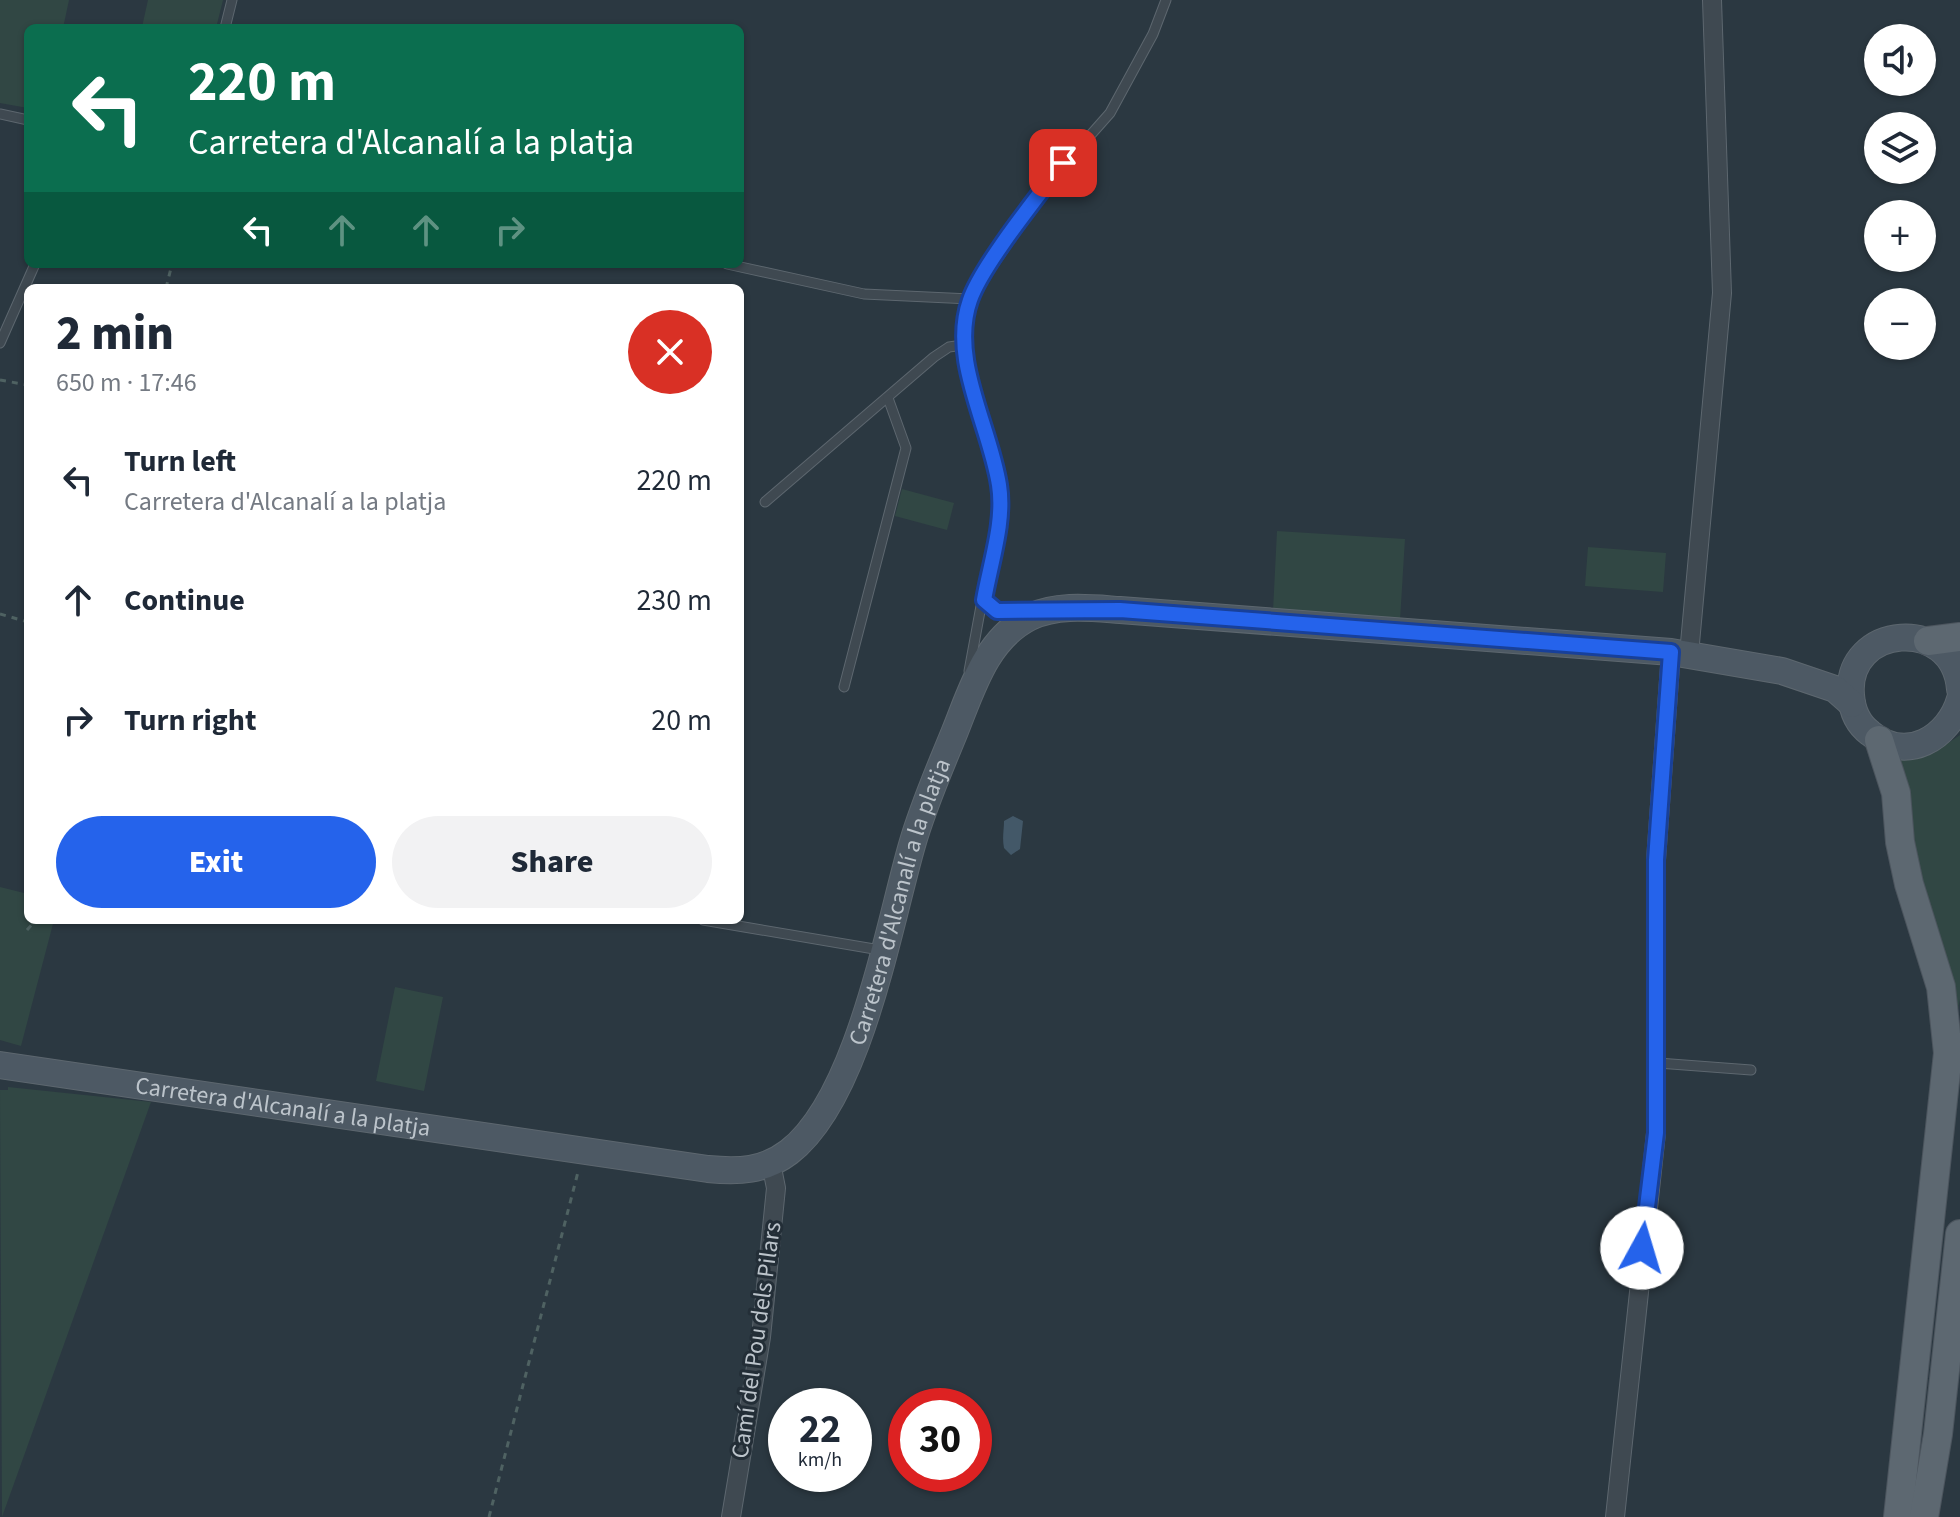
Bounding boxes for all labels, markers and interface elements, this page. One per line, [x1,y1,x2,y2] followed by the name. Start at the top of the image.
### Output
[1864,24,1936,360] map controls
[1864,24,1936,96] button: sound
[188,43,336,122] text: 220 m
[56,56,160,160] icon: left
[1864,112,1936,184] button: layers
[188,117,634,168] text: Carretera d'Alcanalí a la platja
[1029,129,1097,197] pin
[1041,141,1085,185] icon: arrive
[1864,200,1936,272] button: +
[236,208,280,252] icon: left
[320,208,364,252] icon: ahead
[404,208,448,252] icon: ahead
[488,208,532,252] icon: right
[1864,288,1936,360] button: −
[56,300,174,368] text: 2 min
[628,310,712,394] button: close
[56,364,197,401] text: 650 m · 17:46
[124,440,236,483] text: Turn left
[56,458,100,502] icon: left
[636,459,712,502] text: 220 m
[124,483,446,520] text: Carretera d'Alcanalí a la platja
[56,578,100,622] icon: ahead
[124,579,245,622] text: Continue
[636,579,712,622] text: 230 m
[56,698,100,742] icon: right
[124,699,256,742] text: Turn right
[651,699,712,742] text: 20 m
[840,753,960,1050] street label: Carretera d'Alcanalí a la platja
[56,816,376,908] button: Exit
[392,816,712,908] button: Share
[133,1068,433,1146] street label: Carretera d'Alcanalí a la platja
[1600,1206,1684,1290] position arrow
[723,1219,790,1461] street label: Camí del Pou dels Pilars
[888,1388,992,1492] speed limit sign: 30
[799,1401,841,1458] text: 22
[798,1446,842,1474] text: km/h

